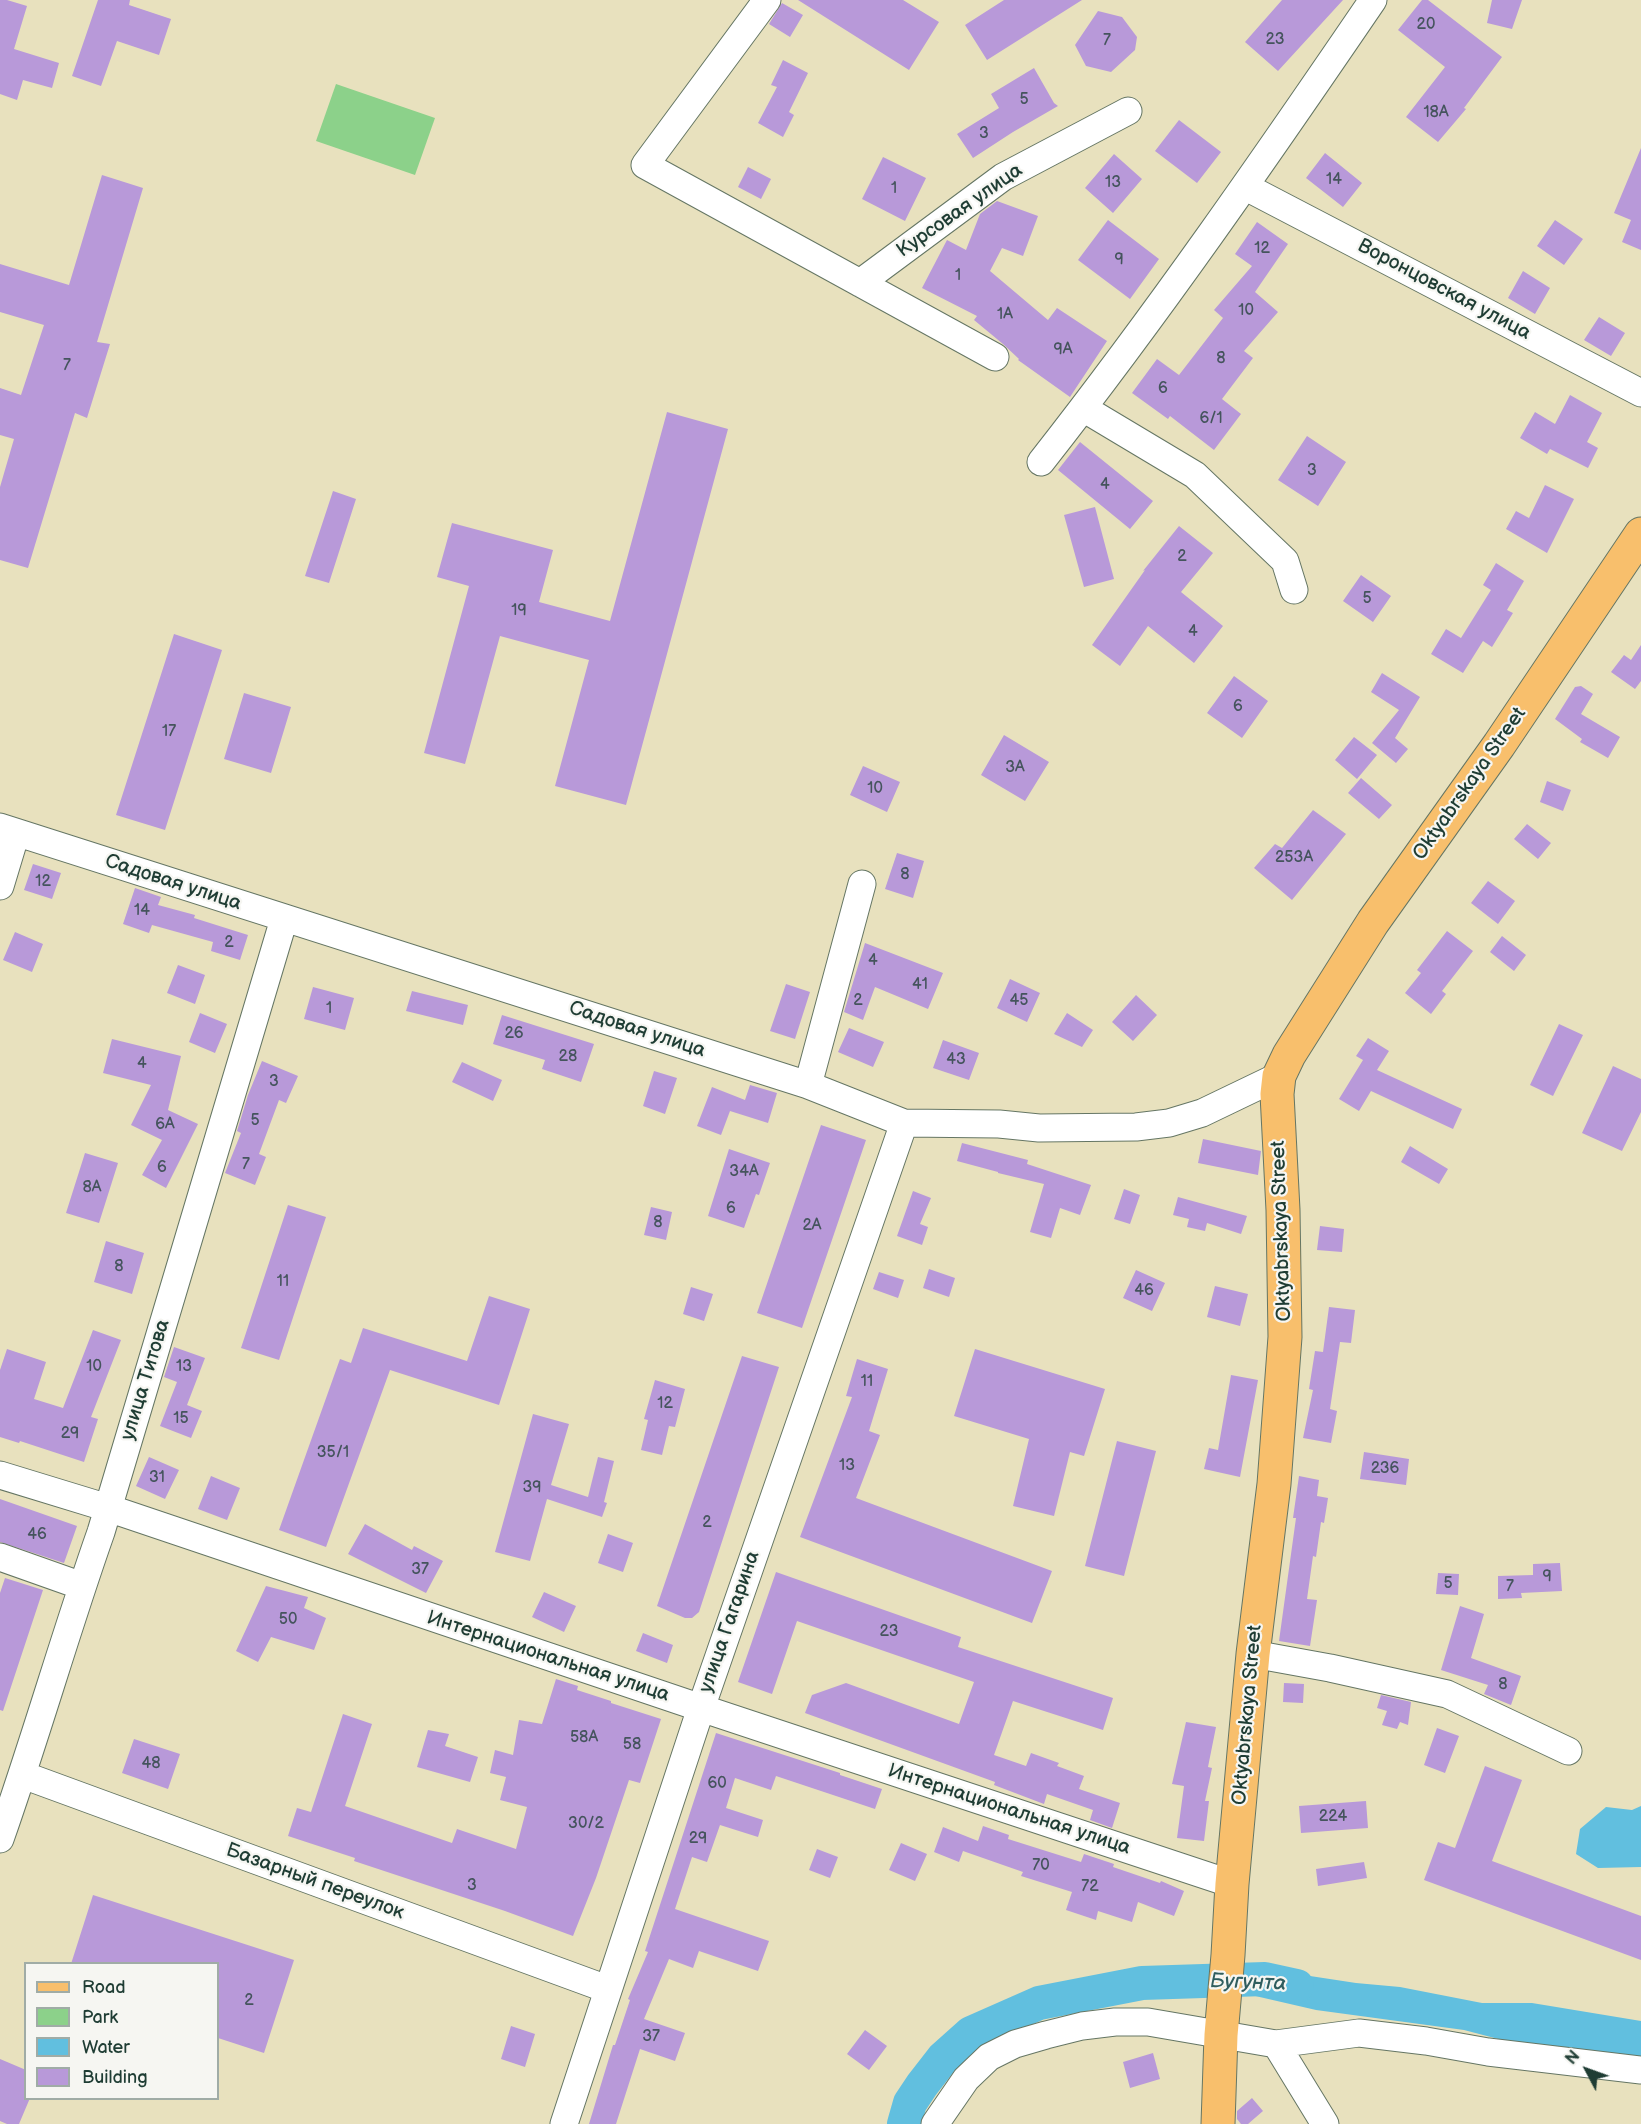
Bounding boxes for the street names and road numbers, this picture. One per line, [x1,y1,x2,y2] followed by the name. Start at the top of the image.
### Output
[893,159,1027,263] street label: Курсовая улица
[1353,234,1535,346] street label: Воронцовская улица
[1408,703,1532,865] street label: Oktyabrskaya Street
[102,850,244,916] street label: Садовая улица
[566,997,708,1063] street label: Садовая улица
[1267,1140,1297,1322] street label: Oktyabrskaya Street
[116,1317,176,1443] street label: улица Титова
[695,1548,765,1696] street label: улица Гагарина
[424,1606,672,1708] street label: Интернациональная улица
[1228,1624,1268,1806] street label: Oktyabrskaya Street
[885,1759,1133,1861] street label: Интернациональная улица
[223,1839,407,1925] street label: Базарный переулок

